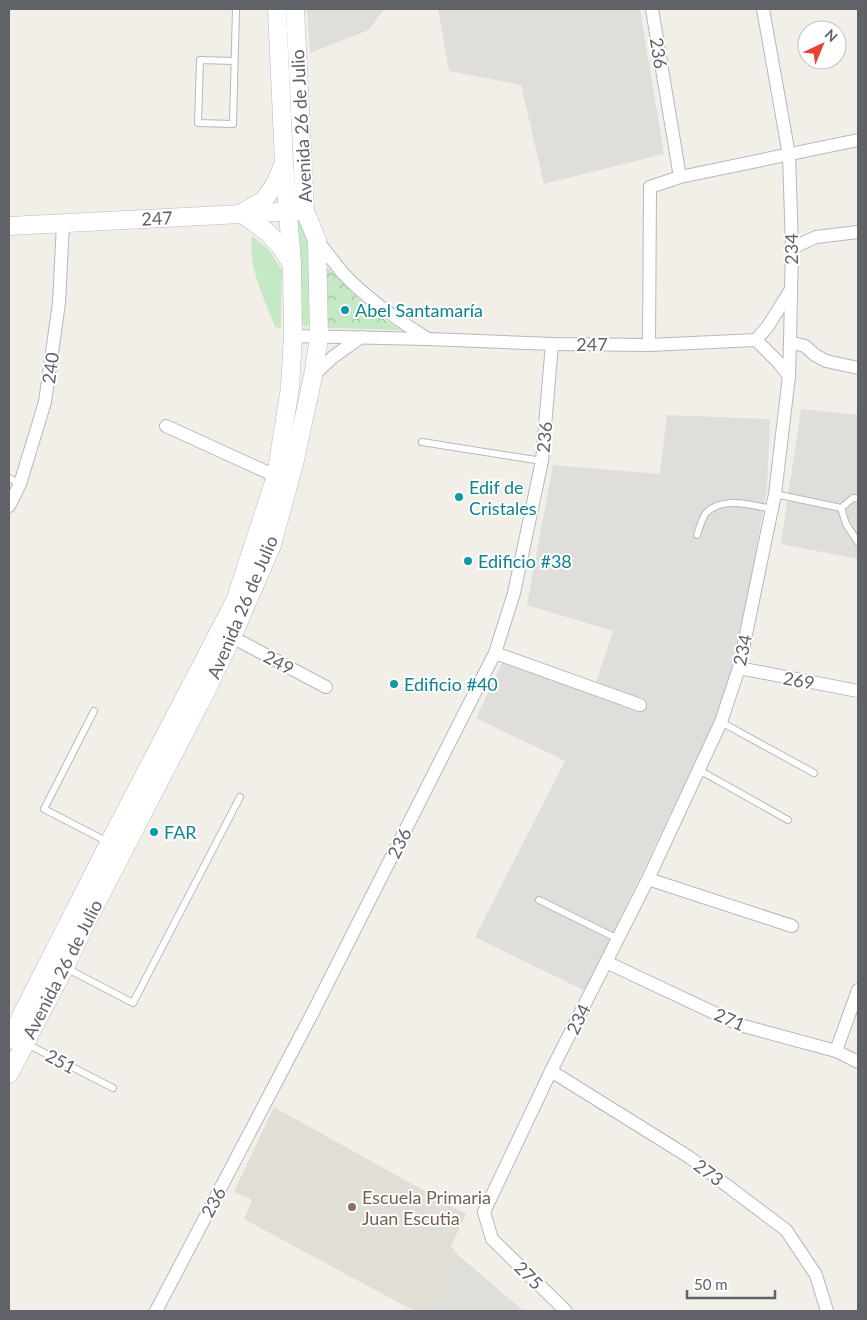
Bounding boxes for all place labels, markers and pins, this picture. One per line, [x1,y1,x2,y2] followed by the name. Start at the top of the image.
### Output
[355,299,483,321] place label: Abel Santamaría
[339,304,351,316] marker: Abel Santamaría
[469,476,537,519] place label: Edif de Cristales
[453,491,465,503] marker: Edif de Cristales
[478,550,572,572] place label: Edificio #38
[462,555,474,567] marker: Edificio #38
[404,673,498,695] place label: Edificio #40
[388,678,400,690] marker: Edificio #40
[164,821,197,843] place label: FAR
[148,826,160,838] marker: FAR
[362,1186,491,1229] place label: Escuela Primaria Juan Escutia
[346,1201,358,1213] marker: Escuela Primaria Juan Escutia

